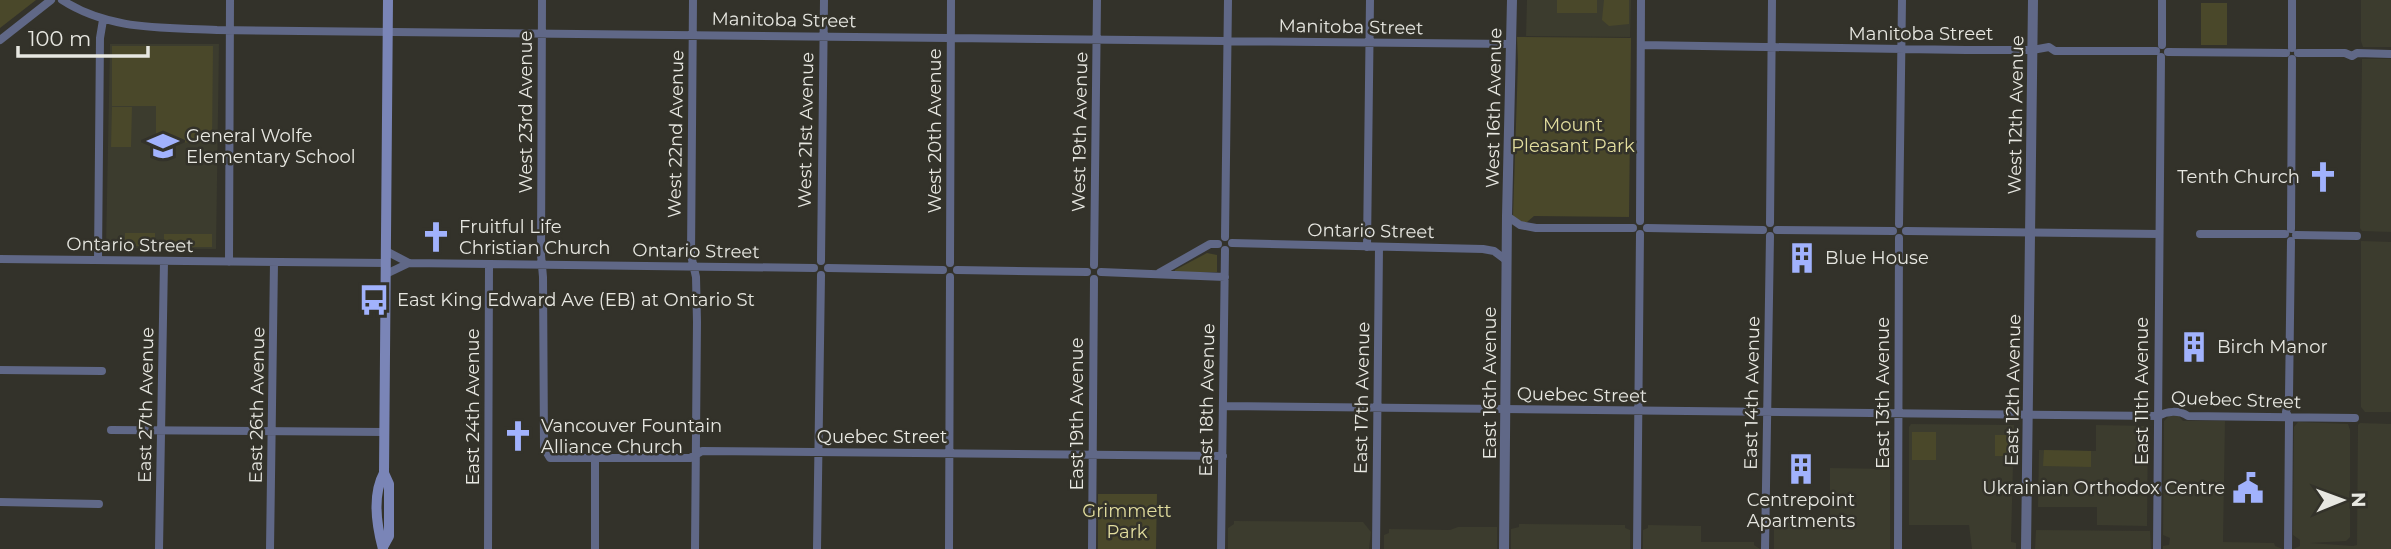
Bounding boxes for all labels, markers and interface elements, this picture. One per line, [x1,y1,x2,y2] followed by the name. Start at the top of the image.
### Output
[711,8,857,32] street label: Manitoba Street
[18,14,147,58] scale bar
[1278,15,1424,39] street label: Manitoba Street
[1849,23,1993,45] street label: Manitoba Street
[28,26,91,51] text: 100 m
[1482,28,1506,188] street label: West 16th Avenue
[515,30,537,193] street label: West 23rd Avenue
[2004,35,2028,195] street label: West 12th Avenue
[924,48,946,214] street label: West 20th Avenue
[664,50,688,218] street label: West 22nd Avenue
[1068,51,1092,212] street label: West 19th Avenue
[794,52,818,208] street label: West 21st Avenue
[1511,114,1635,157] park label: Mount Pleasant Park
[186,125,356,168] place label: General Wolfe Elementary School
[146,129,180,163] school or university icon: General Wolfe Elementary School
[2306,160,2340,194] church icon: Tenth Church
[2177,166,2300,188] place label: Tenth Church
[459,216,610,259] place label: Fruitful Life Christian Church
[1307,219,1435,243] street label: Ontario Street
[419,220,453,254] church icon: Fruitful Life Christian Church
[66,233,194,257] street label: Ontario Street
[632,239,760,263] street label: Ontario Street
[1785,241,1819,275] building icon: Blue House
[1825,247,1929,269] place label: Blue House
[357,283,391,317] bus stop icon: East King Edward Ave (EB) at Ontario St
[397,289,755,311] place label: East King Edward Ave (EB) at Ontario St
[1479,306,1501,459] street label: East 16th Avenue
[2001,314,2025,466] street label: East 12th Avenue
[1740,316,1764,470] street label: East 14th Avenue
[1872,317,1894,469] street label: East 13th Avenue
[2131,317,2153,465] street label: East 11th Avenue
[1350,322,1374,474] street label: East 17th Avenue
[1195,323,1219,477] street label: East 18th Avenue
[245,326,269,483] street label: East 26th Avenue
[134,327,158,483] street label: East 27th Avenue
[462,328,484,486] street label: East 24th Avenue
[2177,330,2211,364] building icon: Birch Manor
[2217,336,2328,358] place label: Birch Manor
[1066,337,1088,491] street label: East 19th Avenue
[1517,383,1647,407] street label: Quebec Street
[2170,387,2302,413] street label: Quebec Street
[541,415,722,458] place label: Vancouver Fountain Alliance Church
[501,419,535,453] church icon: Vancouver Fountain Alliance Church
[817,426,947,448] street label: Quebec Street
[1784,452,1818,486] building icon: Centrepoint Apartments
[2307,465,2377,535] north arrow
[2231,471,2265,505] public building icon: Ukrainian Orthodox Centre
[1982,477,2225,499] place label: Ukrainian Orthodox Centre
[1747,489,1856,532] place label: Centrepoint Apartments
[2347,492,2370,508] text: N
[1082,500,1172,543] park label: Grimmett Park

